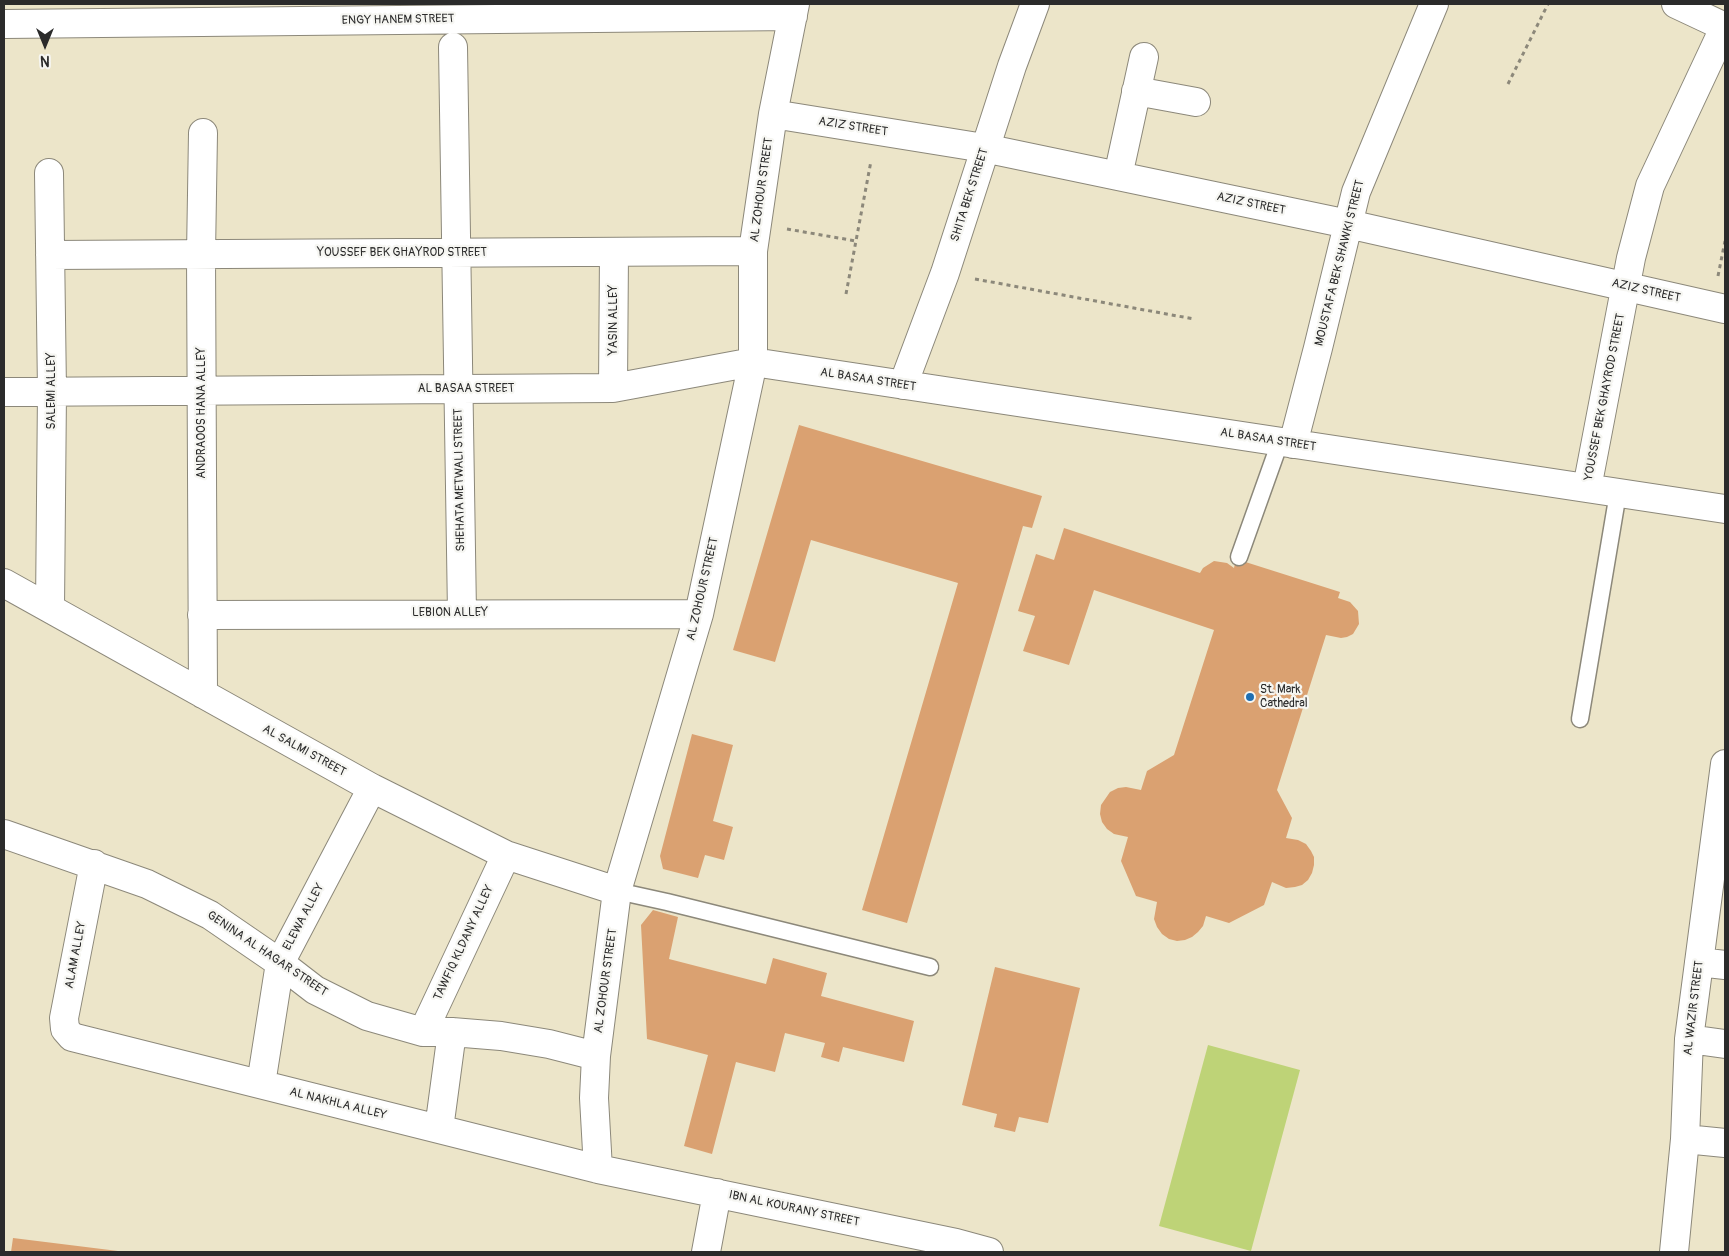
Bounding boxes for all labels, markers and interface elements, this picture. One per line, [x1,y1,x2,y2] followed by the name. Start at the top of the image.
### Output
[341,12,455,28] street label: ENGY HANEM STREET
[20,20,70,70] north arrow
[40,52,50,69] text: N
[817,114,889,140] street label: AZIZ STREET
[748,137,776,243] street label: AL ZOHOUR STREET
[948,147,992,243] street label: SHITA BEK STREET
[1312,178,1368,348] street label: MOUSTAFA BEK SHAWKI STREET
[1215,190,1287,218] street label: AZIZ STREET
[317,246,487,260] street label: YOUSSEF BEK GHAYROD STREET
[1610,276,1682,306] street label: AZIZ STREET
[607,285,621,355] street label: YASIN ALLEY
[1582,312,1628,482] street label: YOUSSEF BEK GHAYROD STREET
[195,347,209,479] street label: ANDRAOOS HANA ALLEY
[45,353,59,429] street label: SALEMI ALLEY
[819,365,917,395] street label: AL BASAA STREET
[418,382,514,396] street label: AL BASAA STREET
[452,408,468,552] street label: SHEHATA METWALI STREET
[1219,425,1317,455] street label: AL BASAA STREET
[684,536,722,642] street label: AL ZOHOUR STREET
[412,606,488,620] street label: LEBION ALLEY
[1260,683,1308,711] place label: St. Mark Cathedral
[1244,691,1256,703] marker: St. Mark Cathedral
[260,722,348,780] street label: AL SALMI STREET
[280,881,328,953] street label: ELEWA ALLEY
[431,883,497,1003] street label: TAWFIQ KLDANY ALLEY
[204,908,330,1000] street label: GENINA AL HAGAR STREET
[62,920,90,990] street label: ALAM ALLEY
[592,928,620,1034] street label: AL ZOHOUR STREET
[1681,960,1707,1056] street label: AL WAZIR STREET
[288,1085,388,1123] street label: AL NAKHLA ALLEY
[727,1188,861,1230] street label: IBN AL KOURANY STREET

